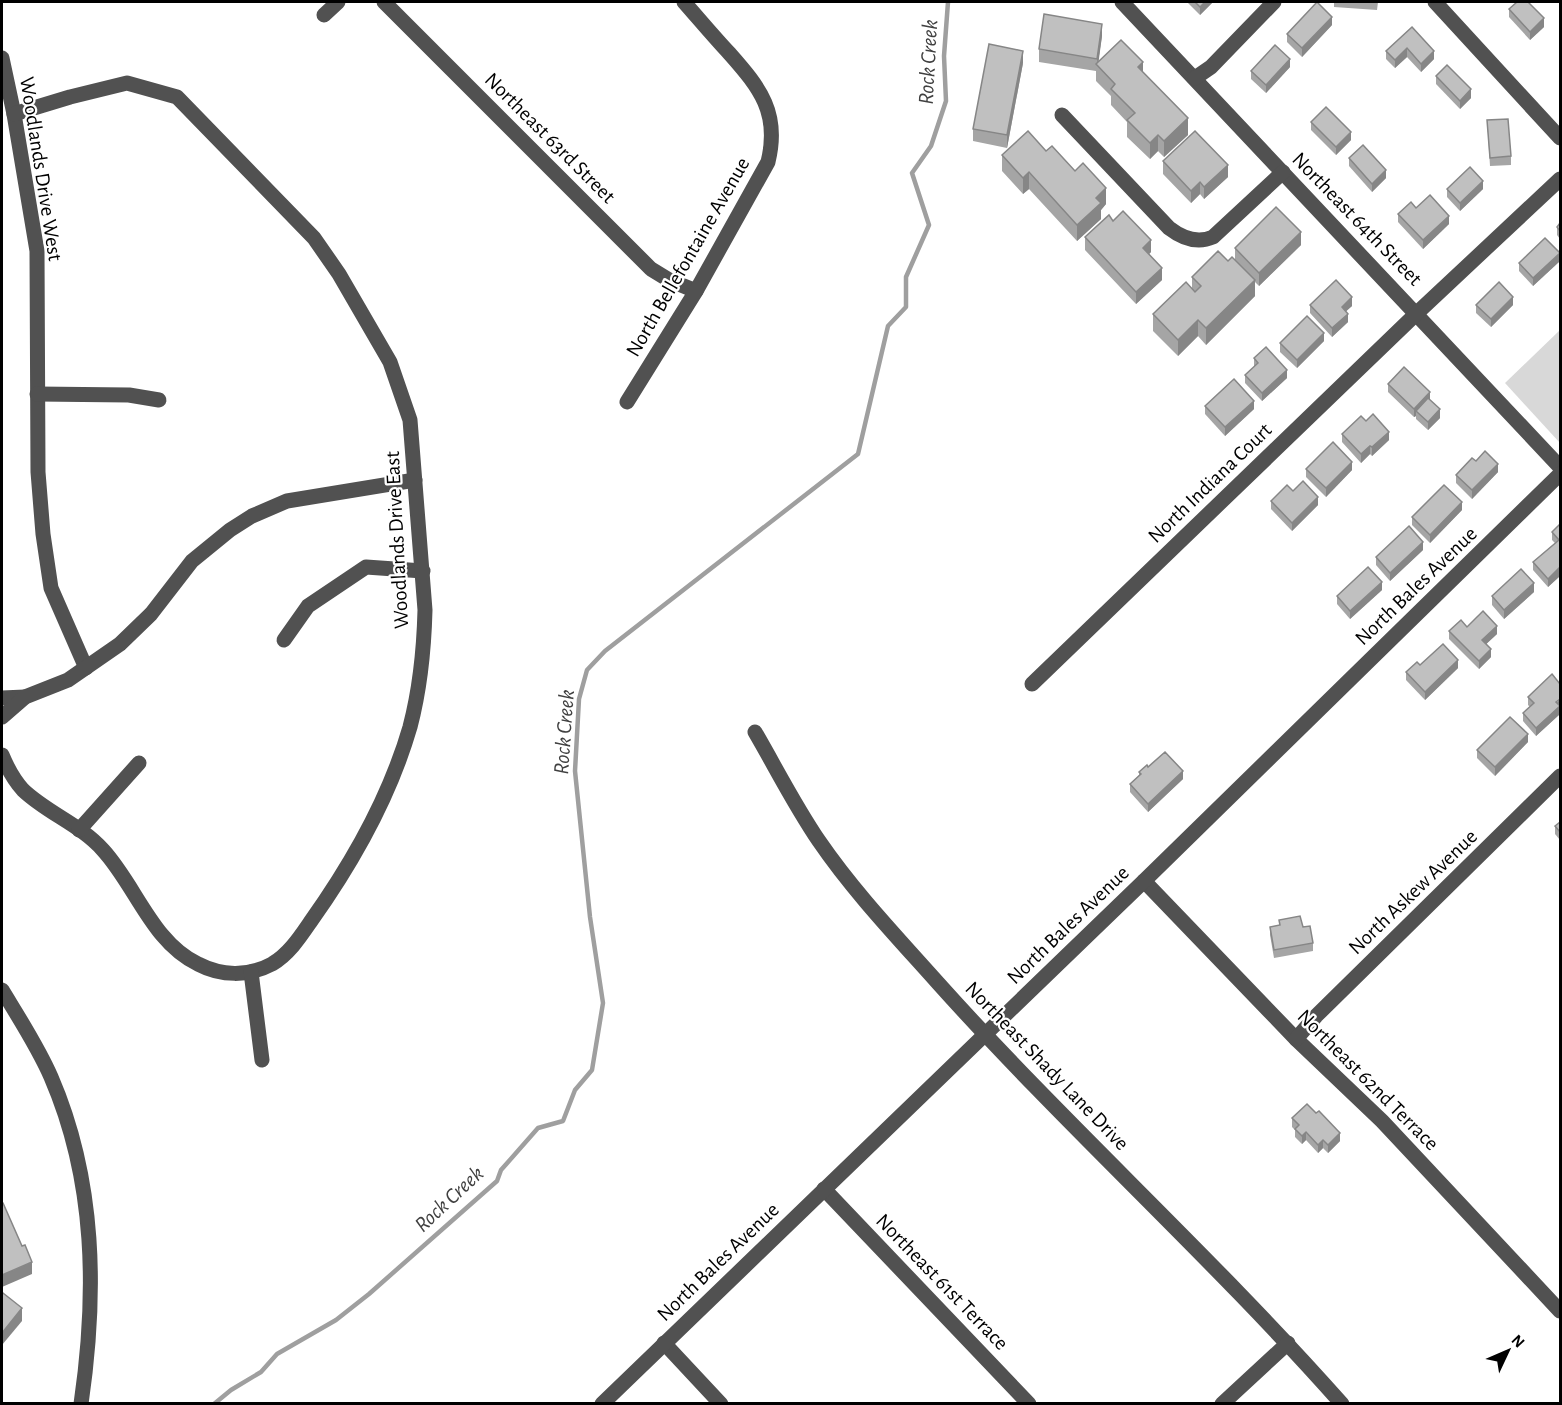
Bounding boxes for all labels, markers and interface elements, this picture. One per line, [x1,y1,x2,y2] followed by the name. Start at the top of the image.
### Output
[915,19,941,105] water label: Rock Creek
[481,69,619,207] street label: Northeast 63rd Street
[16,75,66,263] street label: Woodlands Drive West
[1288,148,1426,290] street label: Northeast 64th Street
[622,154,754,360] street label: North Bellefontaine Avenue
[1144,419,1276,547] street label: North Indiana Court
[382,450,412,629] street label: Woodlands Drive East
[1351,523,1481,649] street label: North Bales Avenue
[550,689,578,775] water label: Rock Creek
[1345,826,1481,958] street label: North Askew Avenue
[1003,862,1133,988] street label: North Bales Avenue
[961,978,1133,1154] street label: Northeast Shady Lane Drive
[1293,1005,1443,1155] street label: Northeast 62nd Terrace
[410,1162,488,1236] water label: Rock Creek
[653,1199,783,1325] street label: North Bales Avenue
[872,1210,1012,1354] street label: Northeast 61st Terrace
[1478,1321,1538,1381] north arrow
[1508,1332,1528,1351] text: N

